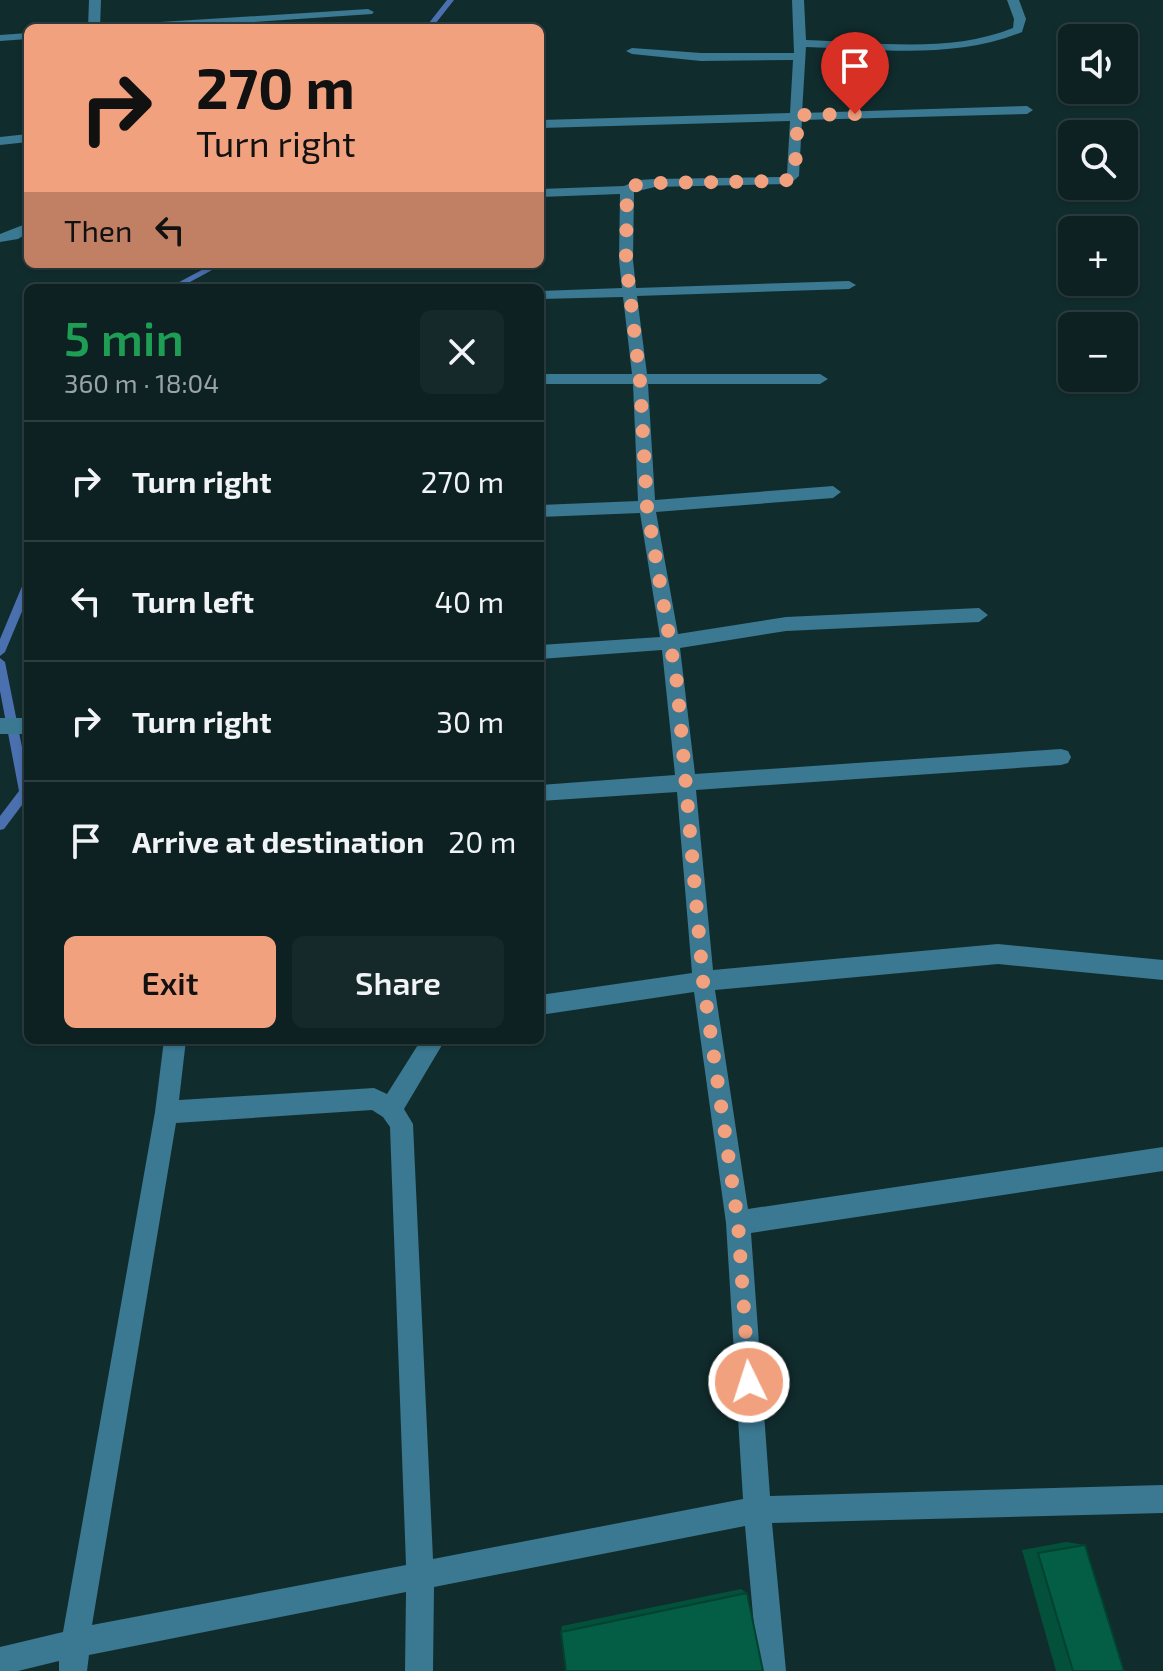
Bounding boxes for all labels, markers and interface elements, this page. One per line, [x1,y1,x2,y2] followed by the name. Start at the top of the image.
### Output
[1058,24,1138,392] map controls
[1058,24,1138,104] button: sound
[821,32,889,114] pin
[833,44,877,88] icon: arrive
[196,53,355,120] text: 270 m
[64,56,168,160] icon: right
[1058,120,1138,200] button: search
[196,121,356,164] text: Turn right
[148,208,192,252] icon: left
[64,212,132,248] text: Then
[1058,216,1138,296] button: +
[64,308,184,366] text: 5 min
[420,310,504,394] button: close
[1058,312,1138,392] button: −
[64,367,219,398] text: 360 m · 18:04
[64,459,108,503] icon: right
[132,463,272,499] text: Turn right
[421,463,504,499] text: 270 m
[64,579,108,623] icon: left
[132,583,254,619] text: Turn left
[434,583,504,619] text: 40 m
[64,699,108,743] icon: right
[132,703,272,739] text: Turn right
[436,703,504,739] text: 30 m
[64,819,108,863] icon: arrive
[132,823,424,859] text: Arrive at destination
[448,823,516,859] text: 20 m
[64,936,276,1028] button: Exit
[292,936,504,1028] button: Share
[707,1340,791,1424] position arrow

